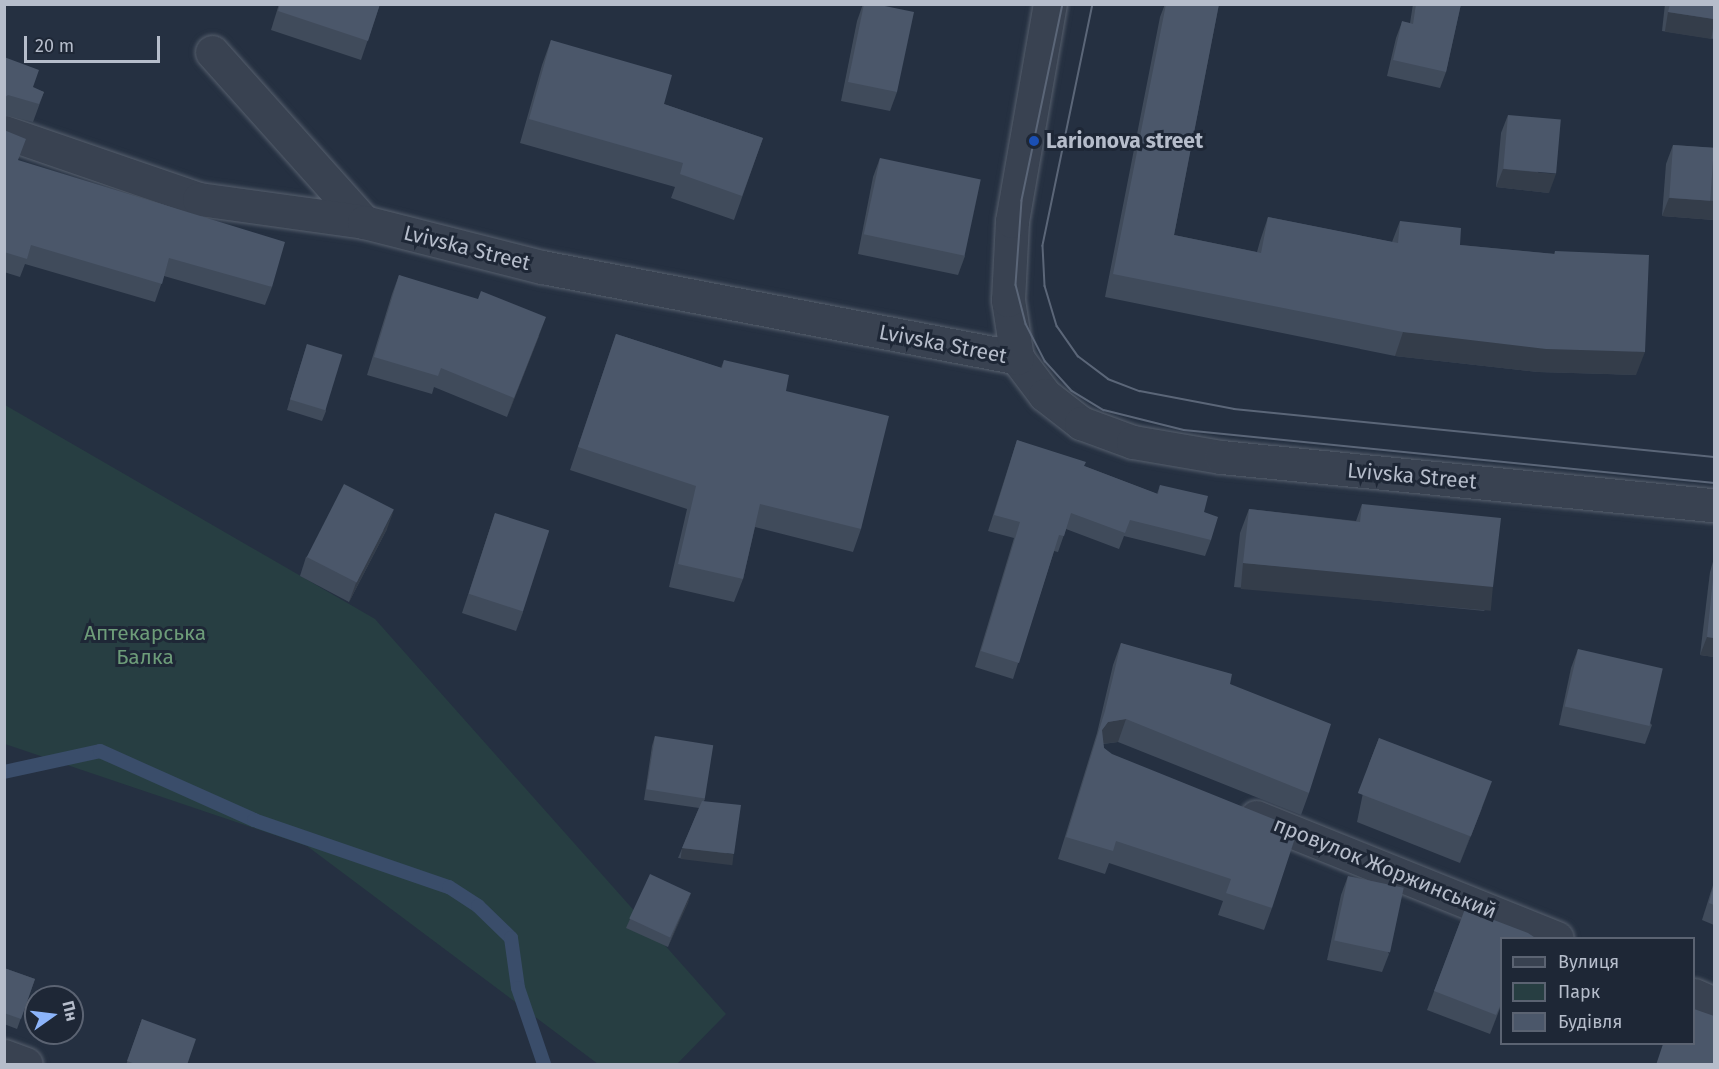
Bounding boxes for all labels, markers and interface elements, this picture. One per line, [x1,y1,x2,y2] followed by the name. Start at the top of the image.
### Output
[27,24,164,62] scale bar
[35,35,74,57] text: 20 m
[1046,128,1203,154] place label: Larionova street
[1027,134,1041,148] marker: Larionova street
[401,220,533,276] street label: Lvivska Street
[877,319,1009,369] street label: Lvivska Street
[1346,458,1478,494] street label: Lvivska Street
[84,620,206,670] park label: Аптекарська Балка
[1270,812,1500,924] street label: провулок Жоржинський
[1500,937,1695,1045] legend
[1558,951,1619,973] text: Вулиця
[1558,981,1600,1003] text: Парк
[24,985,84,1045] north arrow
[58,999,82,1023] text: Пн
[1558,1011,1622,1033] text: Будівля

